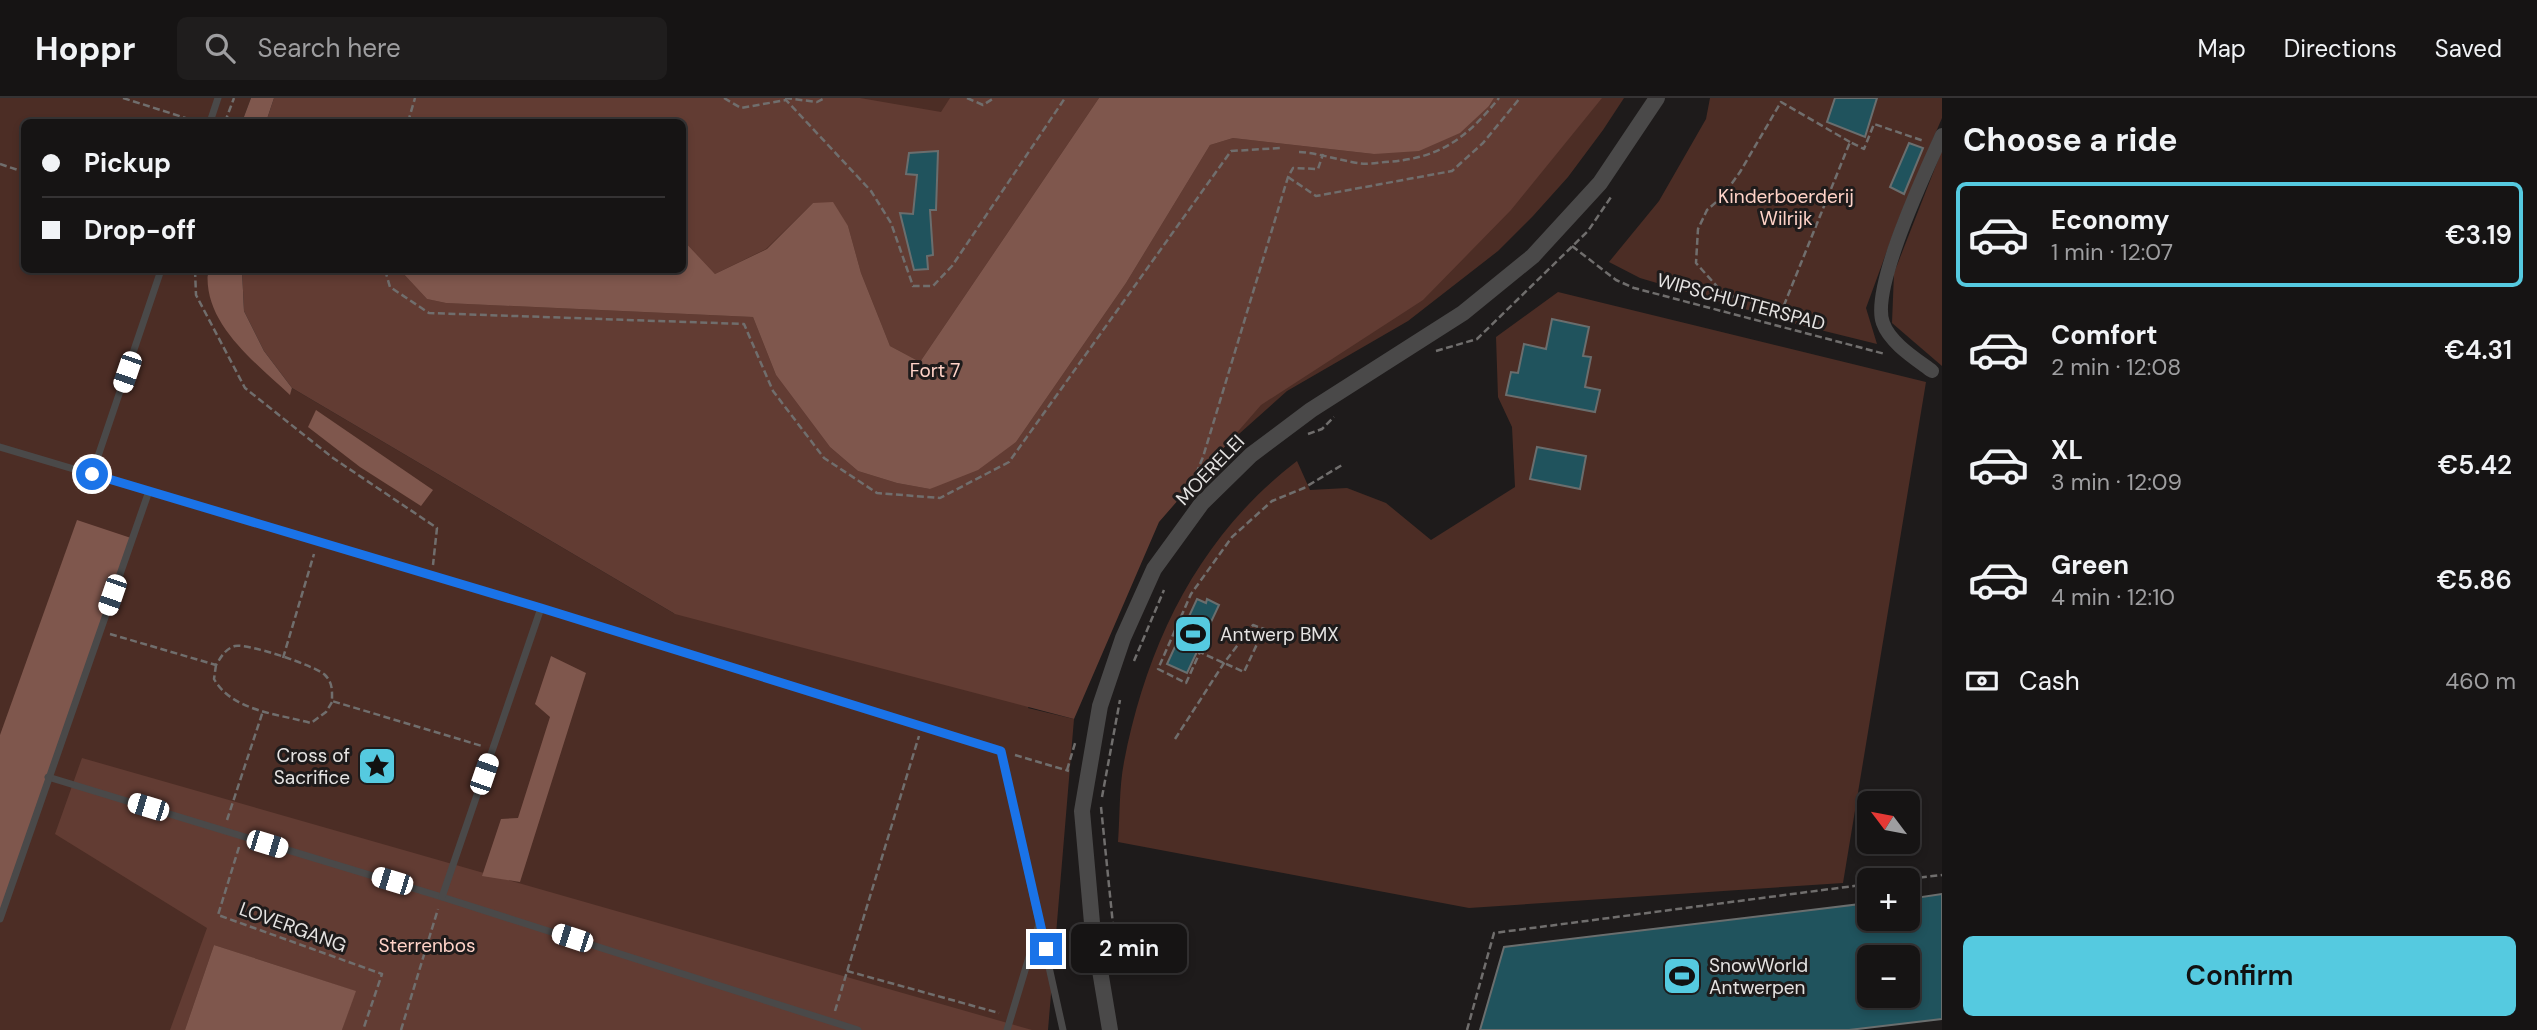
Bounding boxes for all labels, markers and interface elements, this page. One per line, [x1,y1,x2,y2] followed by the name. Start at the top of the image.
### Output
[177,17,667,80] search box
[35,27,135,70] text: Hoppr
[201,29,239,67] icon: search
[257,31,401,65] text: Search here
[2198,33,2246,64] text: Map
[2284,33,2397,64] text: Directions
[2435,33,2502,64] text: Saved
[1963,119,2178,161] text: Choose a ride
[84,146,171,180] text: Pickup
[1718,184,1854,231] park label: Kinderboerderij Wilrijk
[1967,203,2030,266] icon: car
[2051,203,2169,237] text: Economy
[84,213,196,247] text: Drop-off
[2445,218,2512,252] text: €3.19
[2051,237,2173,267] text: 1 min · 12:07
[1654,268,1828,336] street label: WIPSCHUTTERSPAD
[1967,318,2030,381] icon: car
[2051,318,2157,352] text: Comfort
[2445,333,2512,367] text: €4.31
[111,349,144,395] car
[2051,352,2181,382] text: 2 min · 12:08
[910,358,960,383] park label: Fort 7
[1170,429,1250,511] street label: MOERELEI
[1967,433,2030,496] icon: car
[2051,433,2083,467] text: XL
[2438,448,2512,482] text: €5.42
[76,458,108,490] route start
[2051,467,2182,497] text: 3 min · 12:09
[1967,548,2030,611] icon: car
[2051,548,2129,582] text: Green
[2437,563,2512,597] text: €5.86
[96,572,129,618] car
[2051,582,2175,612] text: 4 min · 12:10
[1172,613,1214,655] sports icon: Antwerp BMX
[1220,622,1339,647] place label: Antwerp BMX
[1963,662,2001,700] icon: cash
[2019,664,2080,698] text: Cash
[2445,666,2516,696] text: 460 m
[274,743,350,790] place label: Cross of Sacrifice
[356,745,398,787] place icon: Cross of Sacrifice
[468,751,501,797] car
[125,791,172,823] car
[1857,791,1920,854] north arrow
[1857,791,1920,1008] map controls
[244,828,291,860] car
[369,865,416,897] car
[1857,868,1920,931] button: +
[236,896,350,958] street label: LOVERGANG
[549,922,596,954] car
[1070,924,1186,974] callout: 2 min
[378,933,476,958] park label: Sterrenbos
[1030,933,1062,965] route end
[1099,933,1159,963] text: 2 min
[1963,936,2516,1016] button: Confirm
[1857,945,1920,1008] button: −
[1709,953,1808,1000] place label: SnowWorld Antwerpen
[1661,955,1703,997] sports icon: SnowWorld Antwerpen

